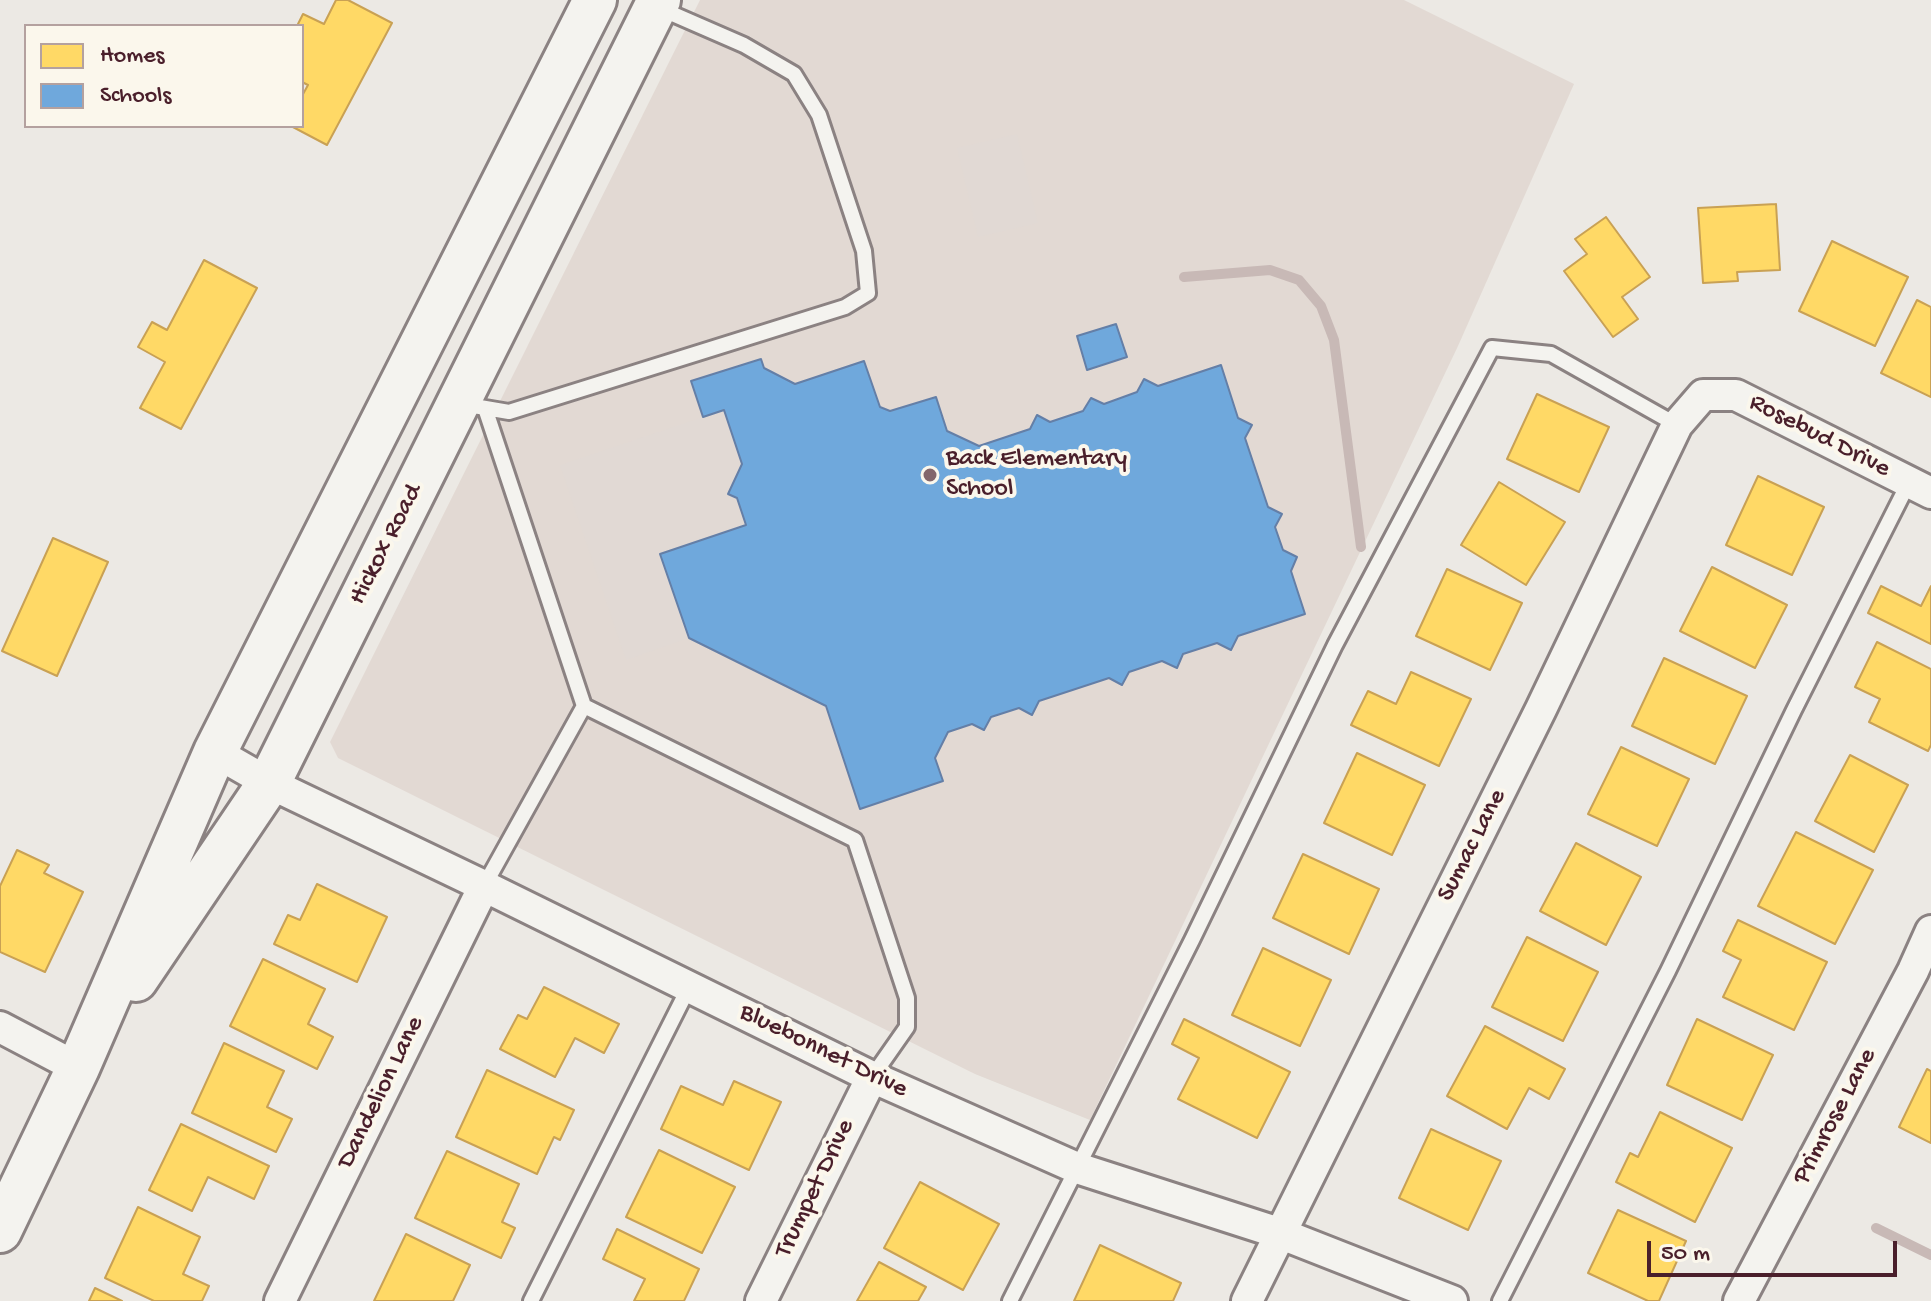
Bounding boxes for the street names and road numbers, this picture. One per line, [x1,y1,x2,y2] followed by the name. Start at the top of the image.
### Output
[1743,388,1895,486] street label: Rosebud Drive
[343,480,431,610] street label: Hickox Road
[1431,785,1515,907] street label: Sumac Lane
[734,998,912,1106] street label: Bluebonnet Drive
[332,1012,432,1174] street label: Dandelion Lane
[1787,1044,1885,1190] street label: Primrose Lane
[769,1115,863,1263] street label: Trumpet Drive

